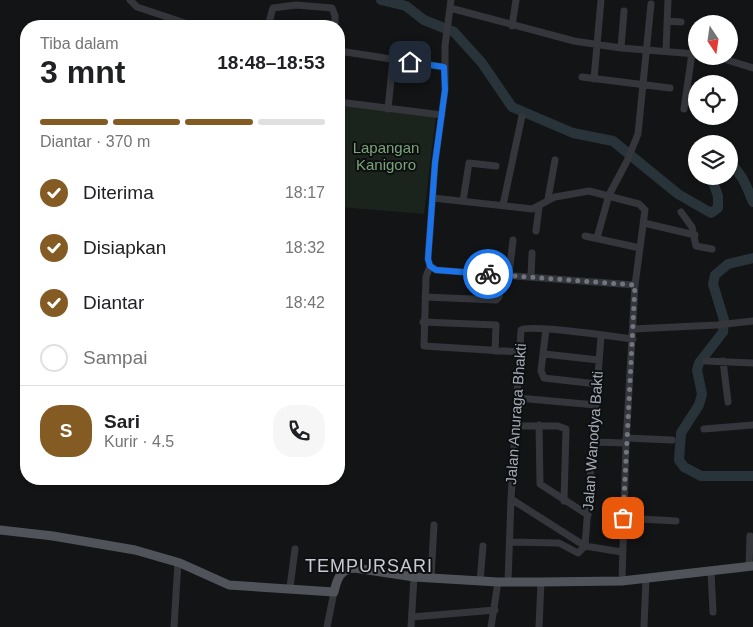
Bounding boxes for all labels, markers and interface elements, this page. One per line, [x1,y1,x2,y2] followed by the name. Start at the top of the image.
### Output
[688,15,738,65] north arrow
[688,15,738,185] map controls
[40,35,119,52] text: Tiba dalam
[389,41,431,83] pin
[396,48,424,76] icon: home
[217,52,325,73] text: 18:48–18:53
[40,54,125,90] text: 3 mnt
[688,75,738,125] button: locate
[40,133,150,150] text: Diantar · 370 m
[688,135,738,185] button: layers
[353,139,419,173] park label: Lapangan Kanigoro
[40,179,68,207] icon: check
[83,182,154,203] text: Diterima
[285,184,325,201] text: 18:17
[40,234,68,262] icon: check
[83,237,166,258] text: Disiapkan
[285,239,325,256] text: 18:32
[463,249,513,299] courier
[474,260,502,288] icon: bike
[40,289,68,317] icon: check
[83,292,144,313] text: Diantar
[285,294,325,311] text: 18:42
[502,343,529,485] street label: Jalan Anuraga Bhakti
[83,347,147,368] text: Sampai
[579,370,606,512] street label: Jalan Wanodya Bakti
[273,405,325,457] button: phone
[104,411,140,432] text: Sari
[60,420,72,441] text: S
[104,433,174,450] text: Kurir · 4.5
[602,497,644,539] pin
[609,504,637,532] icon: bag
[305,556,433,576] district label: TEMPURSARI

